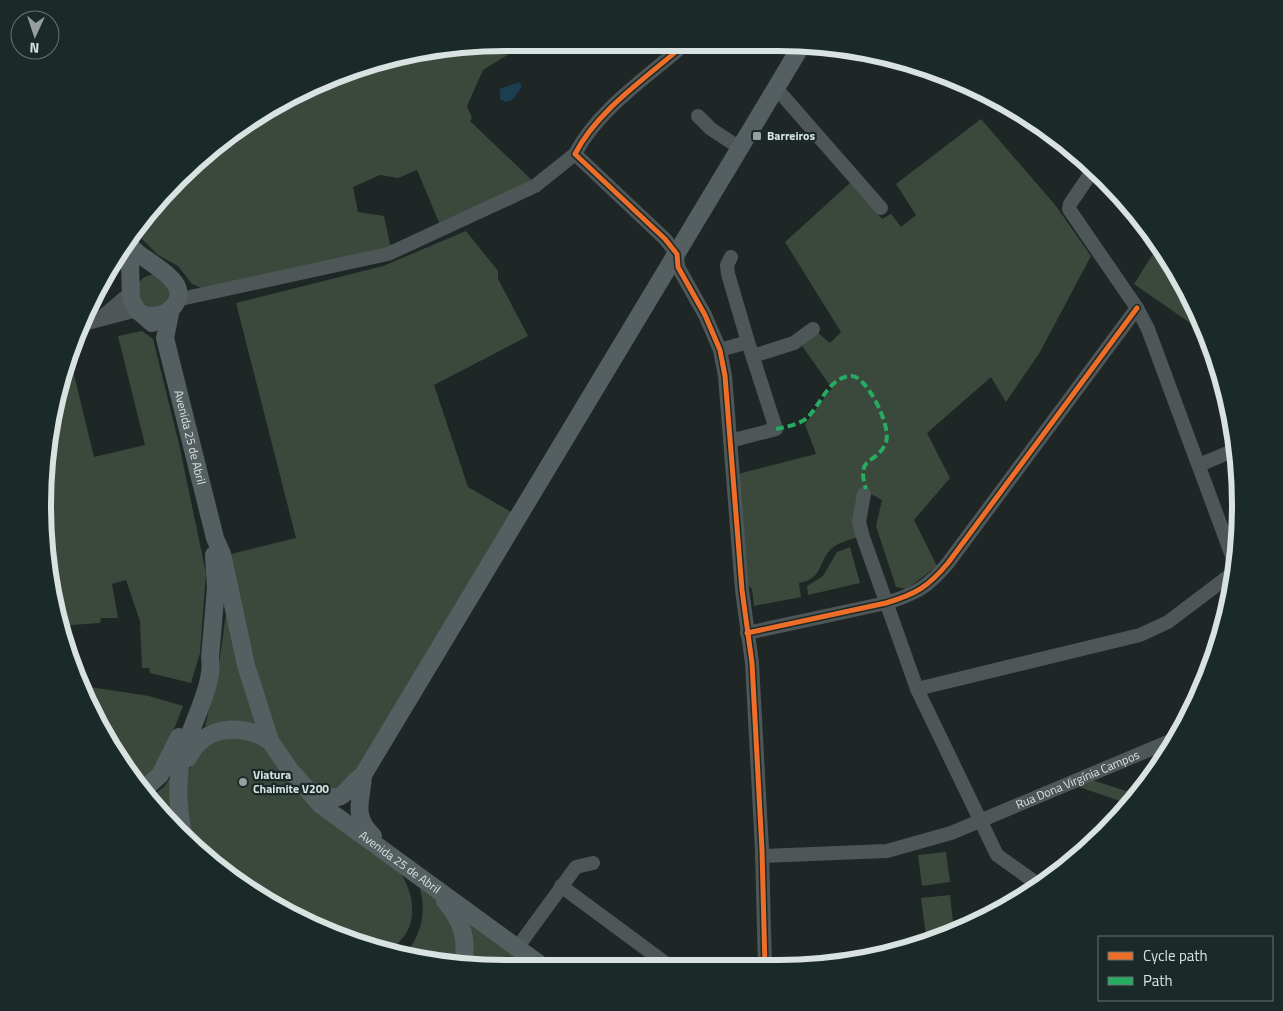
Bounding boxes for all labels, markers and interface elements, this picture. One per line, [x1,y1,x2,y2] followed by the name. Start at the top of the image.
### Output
[10,10,60,60] north arrow
[29,38,40,59] text: N
[767,126,815,145] place label: Barreiros
[751,130,763,142] marker: Barreiros
[169,388,211,487] street label: Avenida 25 de Abril
[1013,745,1143,814] street label: Rua Dona Virgínia Campos
[253,765,329,798] place label: Viatura Chaimite V200
[237,776,249,788] marker: Viatura Chaimite V200
[355,826,445,898] street label: Avenida 25 de Abril
[1098,936,1273,1001] legend
[1143,944,1208,967] text: Cycle path
[1143,969,1173,992] text: Path

